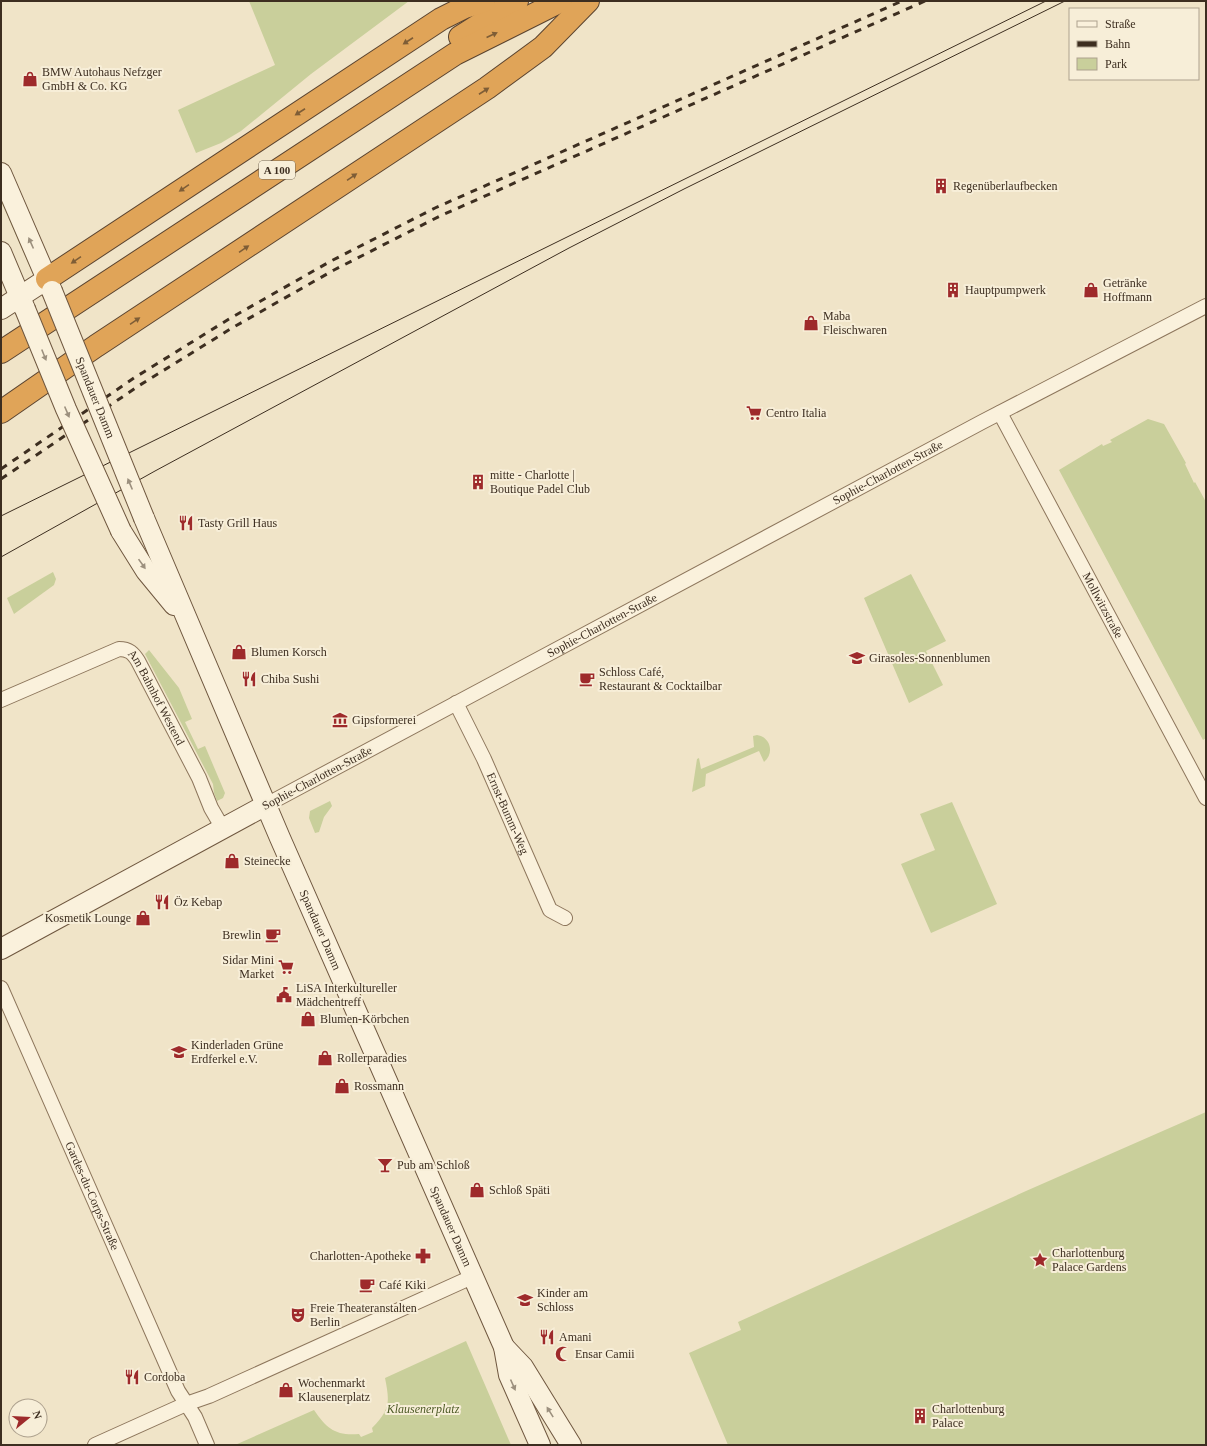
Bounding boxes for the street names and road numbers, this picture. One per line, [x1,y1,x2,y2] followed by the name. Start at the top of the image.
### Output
[259,161,295,179] road number: A 100
[72,355,118,441] street label: Spandauer Damm
[830,437,945,508] street label: Sophie-Charlotten-Straße
[1080,570,1126,641] street label: Mollwitzstraße
[545,590,659,660] street label: Sophie-Charlotten-Straße
[125,646,188,747] street label: Am Bahnhof Westend
[260,743,374,813] street label: Sophie-Charlotten-Straße
[484,770,532,856] street label: Ernst-Bumm-Weg
[297,887,344,973] street label: Spandauer Damm
[62,1139,122,1252] street label: Gardes-du-Corps-Straße
[427,1184,475,1269] street label: Spandauer Damm

